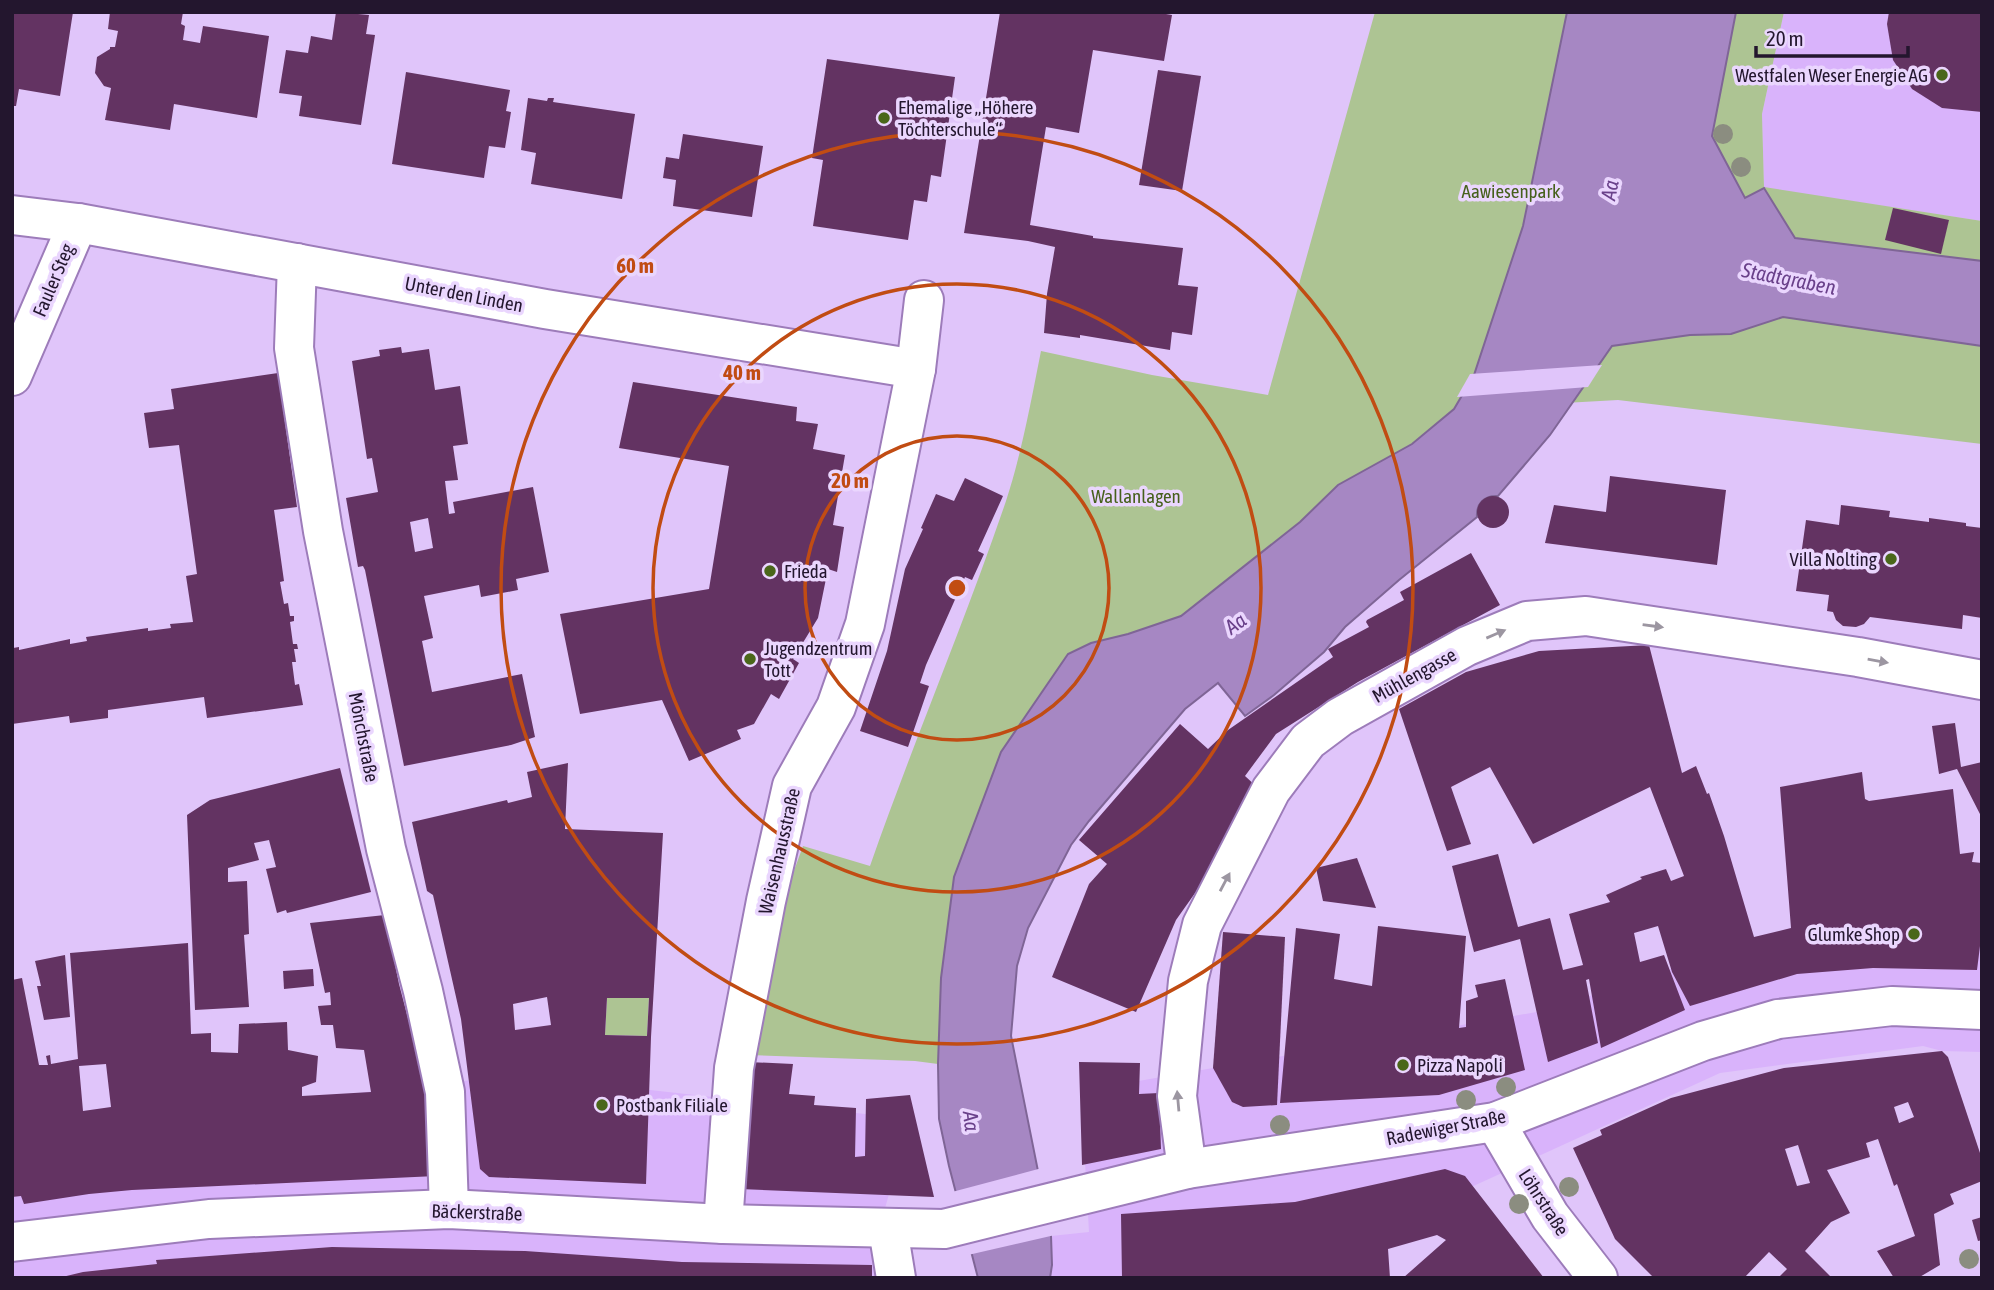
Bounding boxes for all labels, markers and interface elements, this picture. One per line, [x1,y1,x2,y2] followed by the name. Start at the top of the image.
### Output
[1756,14,1908,58] scale bar
[1766,26,1804,50] text: 20 m
[1735,64,1928,86] place label: Westfalen Weser Energie AG
[1934,67,1950,83] marker: Westfalen Weser Energie AG
[898,96,1033,140] place label: Ehemalige „Höhere Töchterschule“
[876,110,892,126] marker: Ehemalige „Höhere Töchterschule“
[1595,178,1623,203] water label: Aa
[1462,180,1561,202] park label: Aawiesenpark
[28,239,78,320] street label: Fauler Steg
[616,253,654,277] text: 60 m
[1739,257,1838,299] water label: Stadtgraben
[403,272,525,316] street label: Unter den Linden
[722,360,761,384] text: 40 m
[831,468,869,492] text: 20 m
[1091,485,1181,507] park label: Wallanlagen
[1789,548,1878,570] place label: Villa Nolting
[1883,551,1899,567] marker: Villa Nolting
[784,560,828,582] place label: Frieda
[762,563,778,579] marker: Frieda
[945,576,969,600] centre of rings
[1219,607,1250,639] water label: Aa
[1642,621,1664,632] one-way arrow
[1486,628,1506,640] one-way arrow
[764,637,872,681] place label: Jugendzentrum Tott
[1368,643,1460,707] street label: Mühlengasse
[742,651,758,667] marker: Jugendzentrum Tott
[1867,655,1889,666] one-way arrow
[345,690,383,784] street label: Mönchstraße
[754,786,804,916] street label: Waisenhausstraße
[1219,872,1231,892] one-way arrow
[1808,923,1900,945] place label: Glumke Shop
[1906,926,1922,942] marker: Glumke Shop
[1417,1054,1503,1076] place label: Pizza Napoli
[1395,1057,1411,1073] marker: Pizza Napoli
[1172,1090,1183,1112] one-way arrow
[616,1094,728,1116] place label: Postbank Filiale
[594,1097,610,1113] marker: Postbank Filiale
[1384,1105,1508,1149] street label: Radewiger Straße
[959,1109,985,1133] water label: Aa
[1514,1165,1574,1239] street label: Löhrstraße
[431,1199,523,1225] street label: Bäckerstraße

